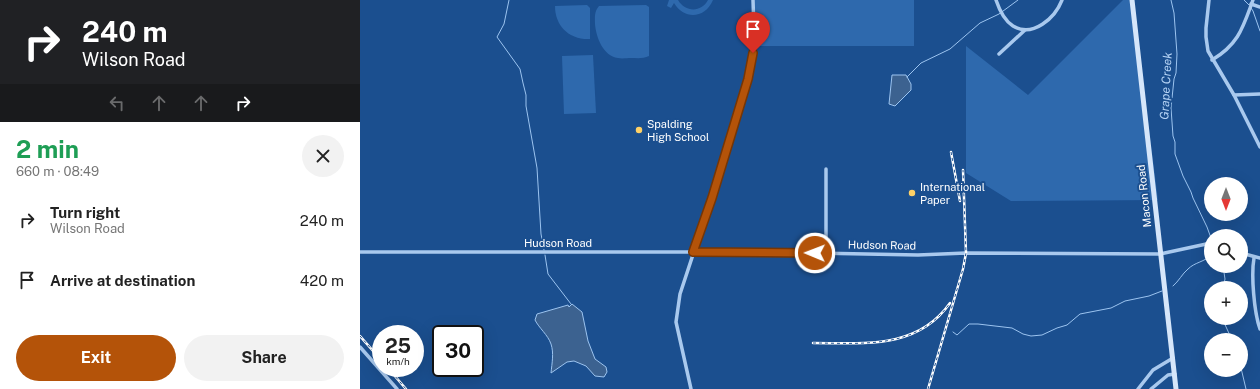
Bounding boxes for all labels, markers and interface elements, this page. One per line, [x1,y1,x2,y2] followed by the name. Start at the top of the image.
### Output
[736,12,770,53] pin
[82,15,168,48] text: 240 m
[16,16,68,68] icon: right
[742,18,764,40] icon: arrive
[82,49,186,70] text: Wilson Road
[1157,51,1175,120] water label: Grape Creek
[106,92,128,114] icon: left
[148,92,170,114] icon: ahead
[190,92,212,114] icon: ahead
[232,92,254,114] icon: right
[647,118,709,143] place label: Spalding High School
[634,125,644,135] marker: Spalding High School
[16,135,79,163] text: 2 min
[302,135,344,177] button: close
[16,164,99,179] text: 660 m · 08:49
[1135,164,1153,228] street label: Macon Road
[1204,177,1248,221] north arrow
[1204,177,1248,377] map controls
[920,181,985,206] place label: International Paper
[907,188,917,198] marker: International Paper
[50,204,120,221] text: Turn right
[16,209,38,231] icon: right
[300,212,344,229] text: 240 m
[50,221,125,236] text: Wilson Road
[1204,229,1248,273] button: search
[794,232,836,274] position arrow
[524,237,592,249] street label: Hudson Road
[848,238,916,252] street label: Hudson Road
[16,269,38,291] icon: arrive
[50,272,195,289] text: Arrive at destination
[300,272,344,289] text: 420 m
[1204,281,1248,325] button: +
[432,325,484,377] speed limit sign: 30
[1204,333,1248,377] button: −
[385,334,411,358] text: 25
[16,335,176,381] button: Exit
[184,335,344,381] button: Share
[386,355,410,367] text: km/h

